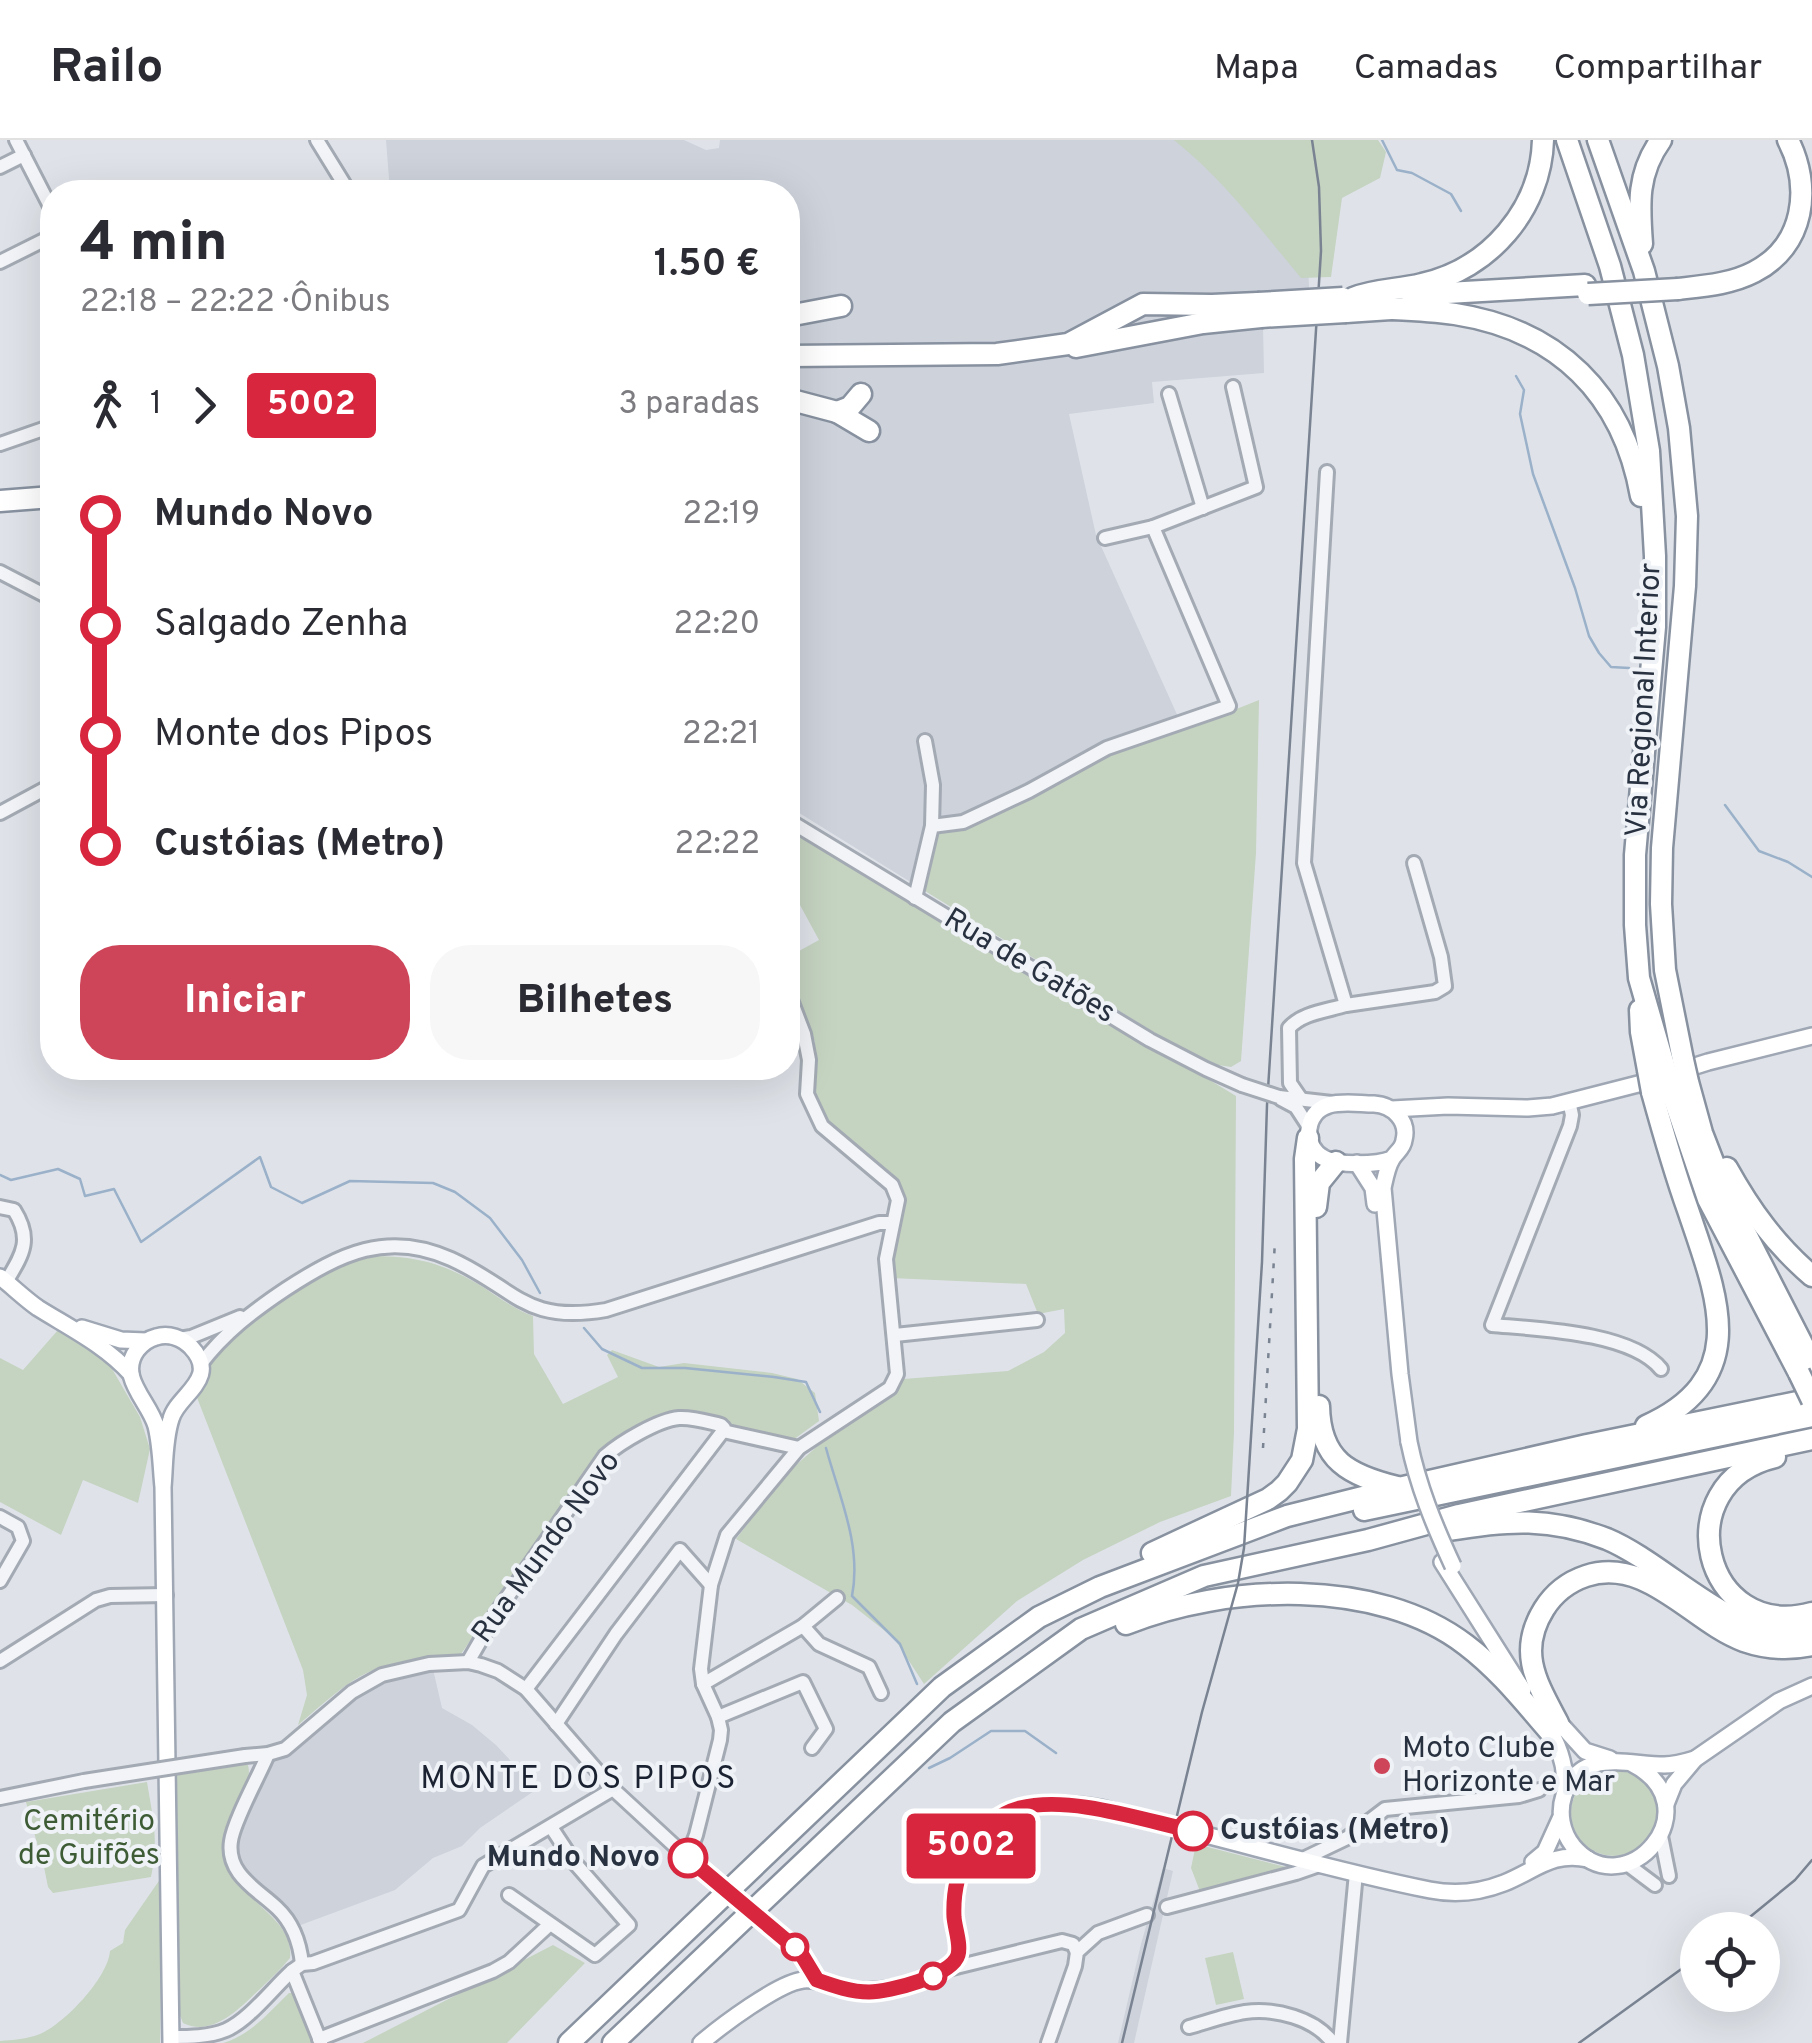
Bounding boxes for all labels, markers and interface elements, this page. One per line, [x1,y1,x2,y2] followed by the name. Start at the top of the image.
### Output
[50,39,163,99] text: Railo
[1214,47,1299,91] text: Mapa
[1354,47,1499,91] text: Camadas
[1554,47,1762,91] text: Compartilhar
[80,210,228,280] text: 4 min
[654,241,760,290] text: 1.50 €
[80,283,390,323] text: 22:18 – 22:22 · Ônibus
[80,378,135,433] icon: walk
[177,378,232,433] icon: forward
[267,383,356,427] text: 5002
[150,385,162,425] text: 1
[618,385,760,425] text: 3 paradas
[154,491,374,540] text: Mundo Novo
[683,495,760,535] text: 22:19
[1619,562,1671,838] street label: Via Regional Interior
[154,601,408,650] text: Salgado Zenha
[674,605,760,645] text: 22:20
[154,711,433,760] text: Monte dos Pipos
[682,715,760,755] text: 22:21
[154,821,445,870] text: Custóias (Metro)
[674,825,760,865] text: 22:22
[937,901,1121,1033] street label: Rua de Gatões
[80,945,410,1060] button: Iniciar
[430,945,760,1060] button: Bilhetes
[465,1445,629,1651] street label: Rua Mundo Novo
[1402,1731,1615,1802] place label: Moto Clube Horizonte e Mar
[1371,1755,1393,1777] marker: Moto Clube Horizonte e Mar
[420,1760,738,1800] district label: MONTE DOS PIPOS
[18,1804,160,1875] park label: Cemitério de Guifões
[1174,1812,1212,1850] marker: Custóias (Metro)
[1220,1813,1450,1850] place label: Custóias (Metro)
[901,1814,1041,1878] line badge: 5002
[927,1824,1015,1868] text: 5002
[669,1839,707,1877] marker: Mundo Novo
[487,1840,660,1877] place label: Mundo Novo
[1680,1912,1780,2012] map controls
[1680,1912,1780,2012] button: locate
[782,1934,808,1960] unlabelled marker
[920,1963,946,1989] unlabelled marker

